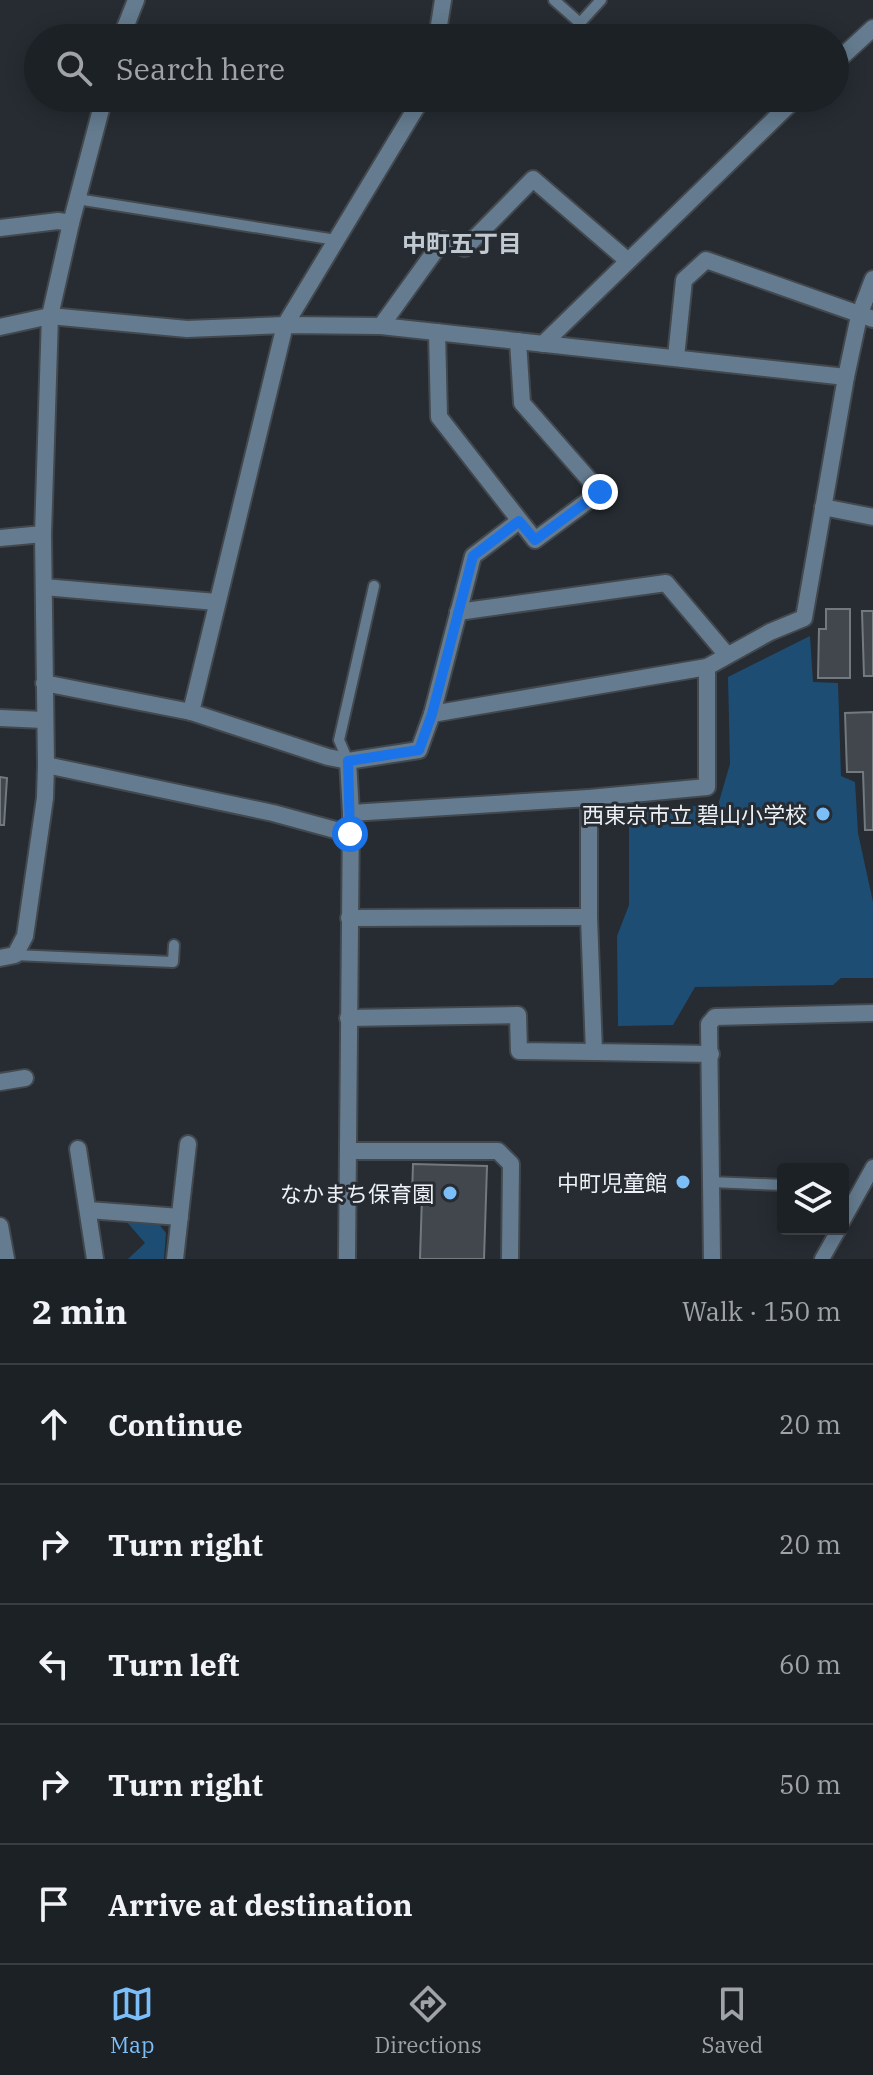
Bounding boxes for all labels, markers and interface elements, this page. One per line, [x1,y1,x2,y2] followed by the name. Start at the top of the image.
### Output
[24,24,849,112] search box
[52,46,96,90] icon: search
[116,49,285,88] text: Search here
[402,227,522,259] district label: 中町五丁目
[582,474,618,510] route end
[582,800,807,829] place label: 西東京市立 碧山小学校
[814,805,832,823] marker: 西東京市立 碧山小学校
[332,816,368,852] route start
[777,1163,849,1235] map controls
[777,1163,849,1235] button: layers
[557,1168,667,1197] place label: 中町児童館
[674,1173,692,1191] marker: 中町児童館
[280,1179,434,1208] place label: なかまち保育園
[441,1184,459,1202] marker: なかまち保育園
[32,1289,127,1333] text: 2 min
[682,1294,841,1328] text: Walk · 150 m
[32,1402,76,1446] icon: ahead
[108,1405,243,1444] text: Continue
[779,1407,841,1441] text: 20 m
[32,1522,76,1566] icon: right
[108,1525,263,1564] text: Turn right
[779,1527,841,1561] text: 20 m
[32,1642,76,1686] icon: left
[108,1645,240,1684] text: Turn left
[779,1647,841,1681] text: 60 m
[32,1762,76,1806] icon: right
[108,1765,263,1804] text: Turn right
[779,1767,841,1801] text: 50 m
[32,1882,76,1926] icon: arrive
[108,1885,413,1924] text: Arrive at destination
[110,1982,155,2059] tab: Map
[374,1982,482,2059] tab: Directions
[701,1982,763,2059] tab: Saved

